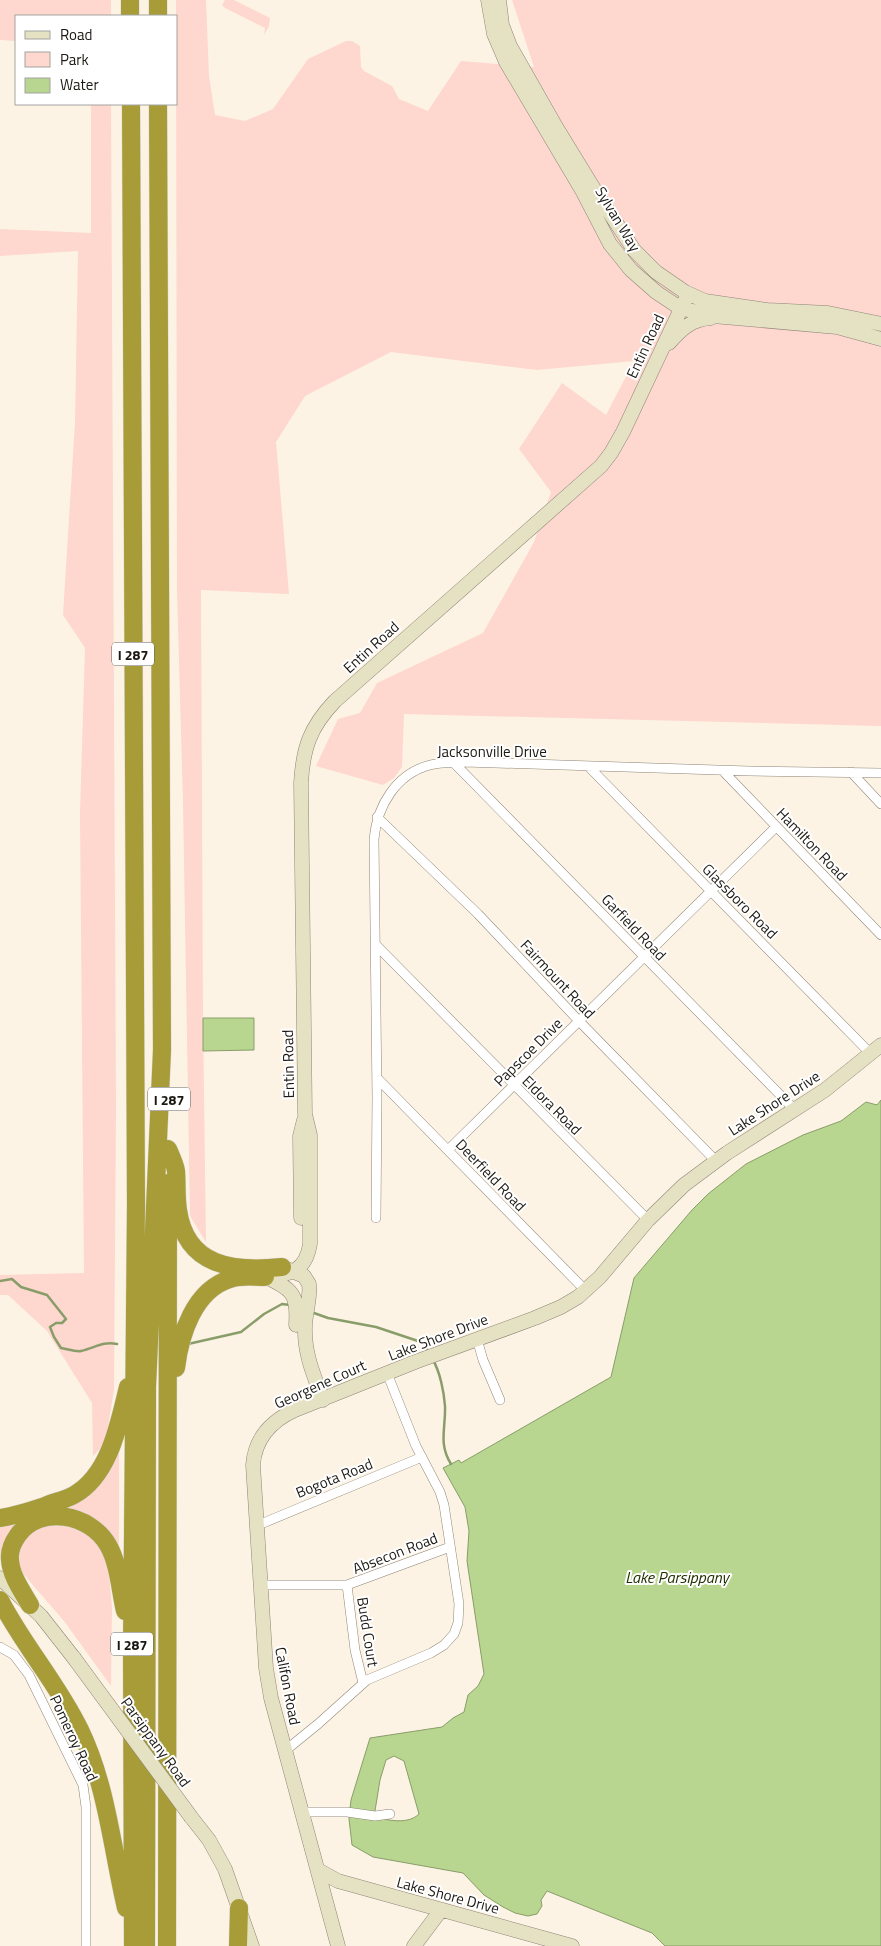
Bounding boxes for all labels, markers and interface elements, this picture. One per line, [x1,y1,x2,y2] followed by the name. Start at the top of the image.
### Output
[15,15,178,105] legend
[60,23,92,46] text: Road
[60,48,89,71] text: Park
[60,73,99,96] text: Water
[589,182,647,256] street label: Sylvan Way
[620,310,670,382] street label: Entin Road
[338,615,404,679] street label: Entin Road
[112,642,154,666] road number: I 287
[437,740,547,763] street label: Jacksonville Drive
[771,802,853,886] street label: Hamilton Road
[697,858,783,944] street label: Glassboro Road
[596,888,672,966] street label: Garfield Road
[515,934,601,1024] street label: Fairmount Road
[488,1012,568,1092] street label: Papscoe Drive
[276,1029,300,1099] street label: Entin Road
[724,1065,824,1141] street label: Lake Shore Drive
[517,1070,587,1140] street label: Eldora Road
[148,1088,190,1110] road number: I 287
[450,1134,532,1216] street label: Deerfield Road
[385,1307,491,1367] street label: Lake Shore Drive
[270,1353,370,1415] street label: Georgene Court
[292,1452,376,1504] street label: Bogota Road
[349,1526,441,1580] street label: Absecon Road
[625,1565,731,1589] water label: Lake Parsippany
[351,1595,385,1669] street label: Budd Court
[111,1632,153,1656] road number: I 287
[269,1645,307,1727] street label: Califon Road
[44,1691,104,1785] street label: Pomeroy Road
[116,1692,196,1792] street label: Parsippany Road
[394,1870,502,1920] street label: Lake Shore Drive

